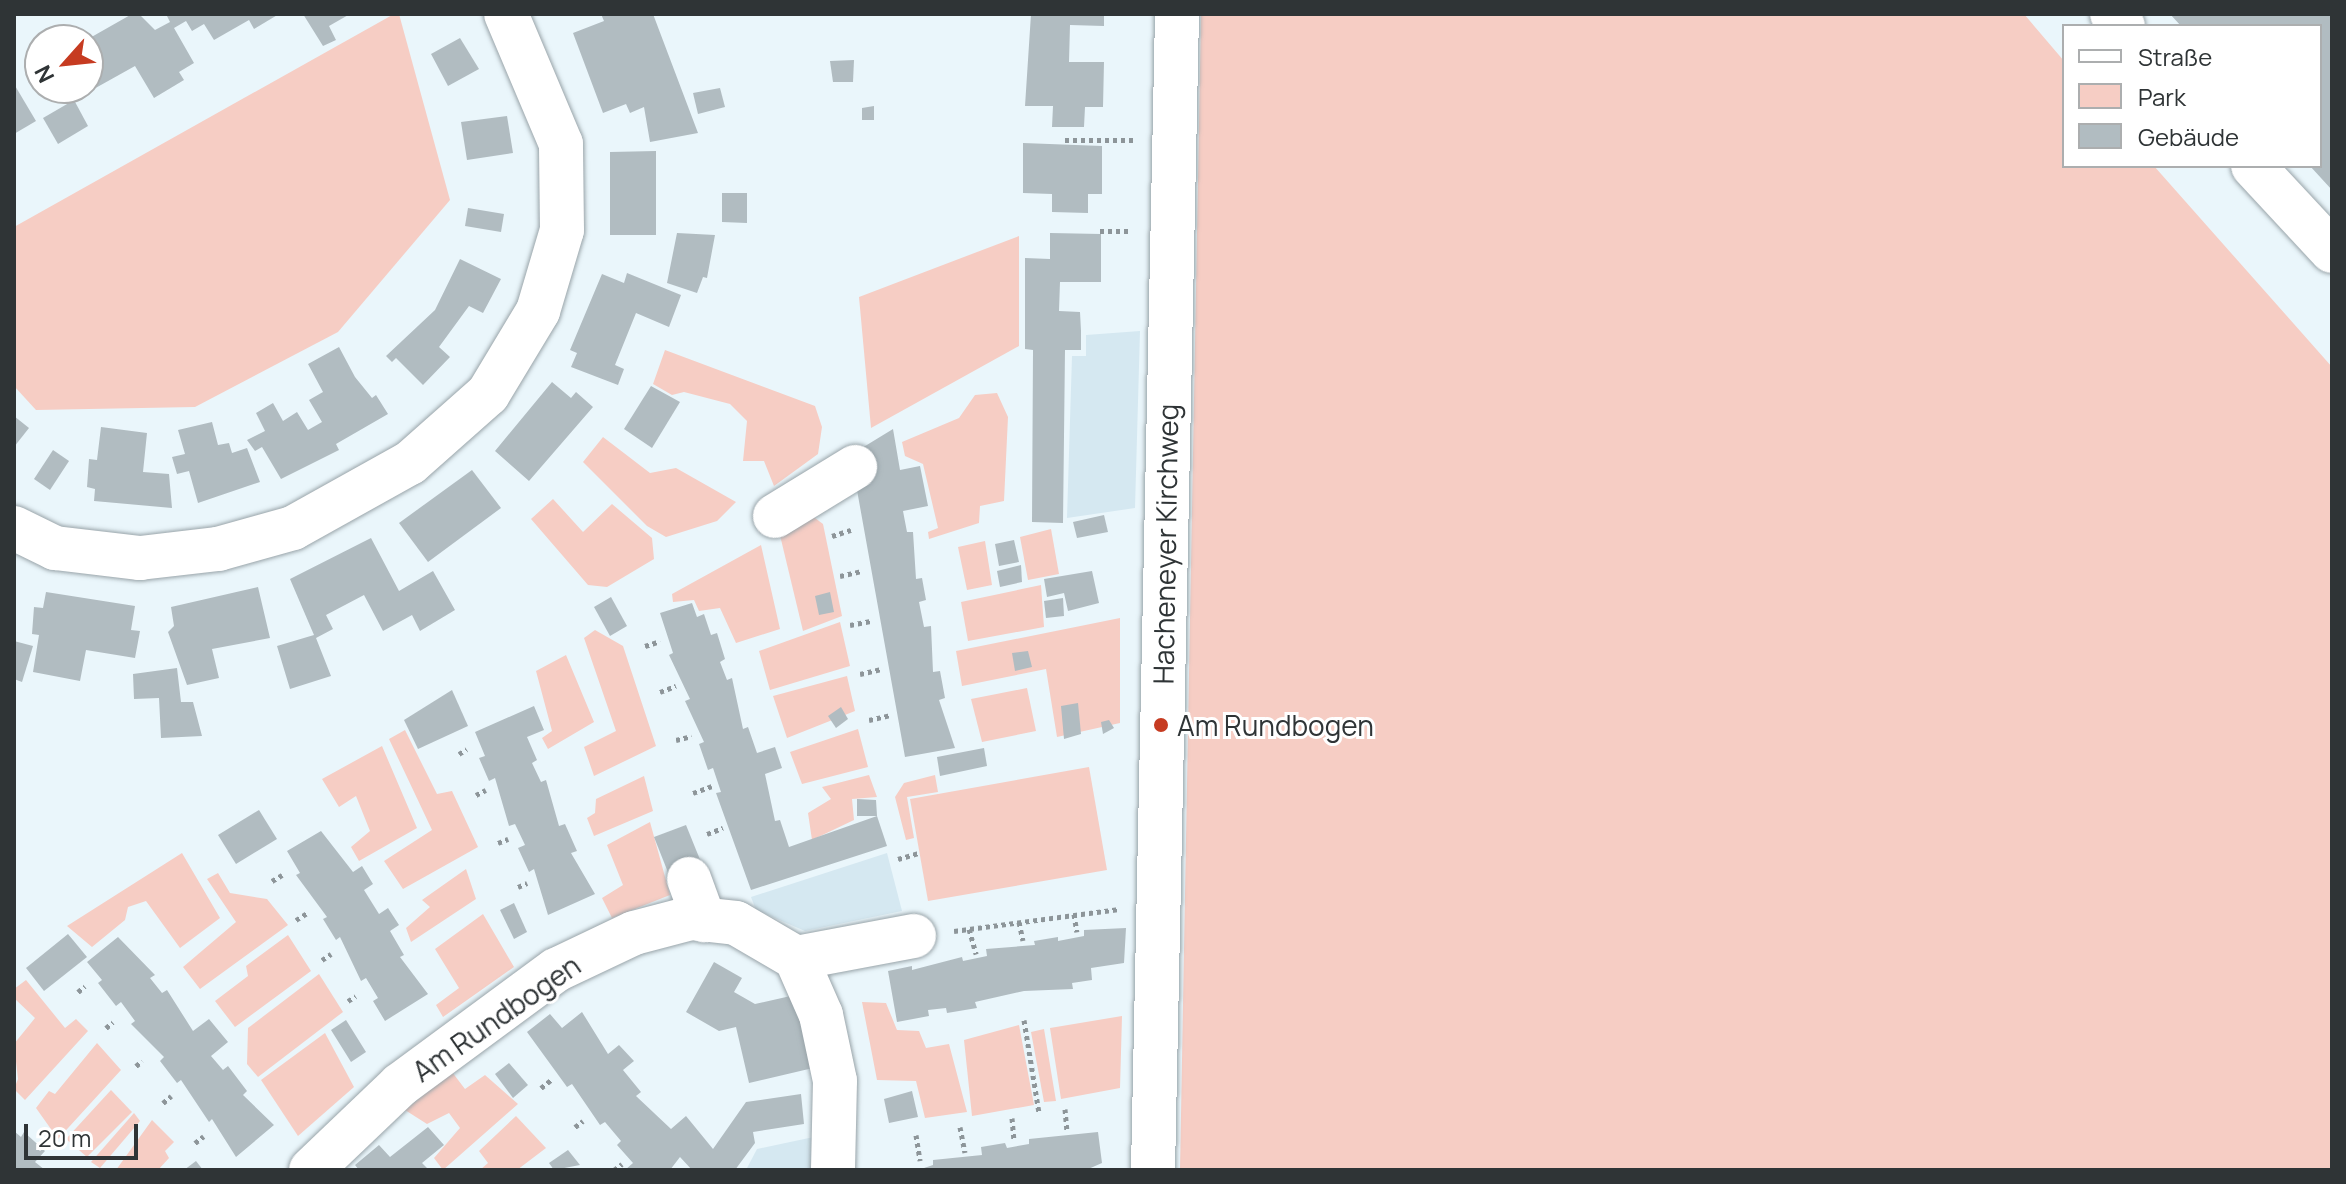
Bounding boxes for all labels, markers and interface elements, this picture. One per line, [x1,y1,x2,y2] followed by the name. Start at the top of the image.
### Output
[24,24,104,104] north arrow
[2062,24,2322,168] legend
[2138,40,2212,73] text: Straße
[27,60,61,88] text: N
[2138,80,2186,113] text: Park
[2138,120,2239,153] text: Gebäude
[1146,403,1184,685] street label: Hacheneyer Kirchweg
[1177,708,1374,742] place label: Am Rundbogen
[1152,716,1170,734] marker: Am Rundbogen
[406,948,586,1088] street label: Am Rundbogen
[28,1108,142,1158] scale bar
[38,1121,91,1154] text: 20 m

